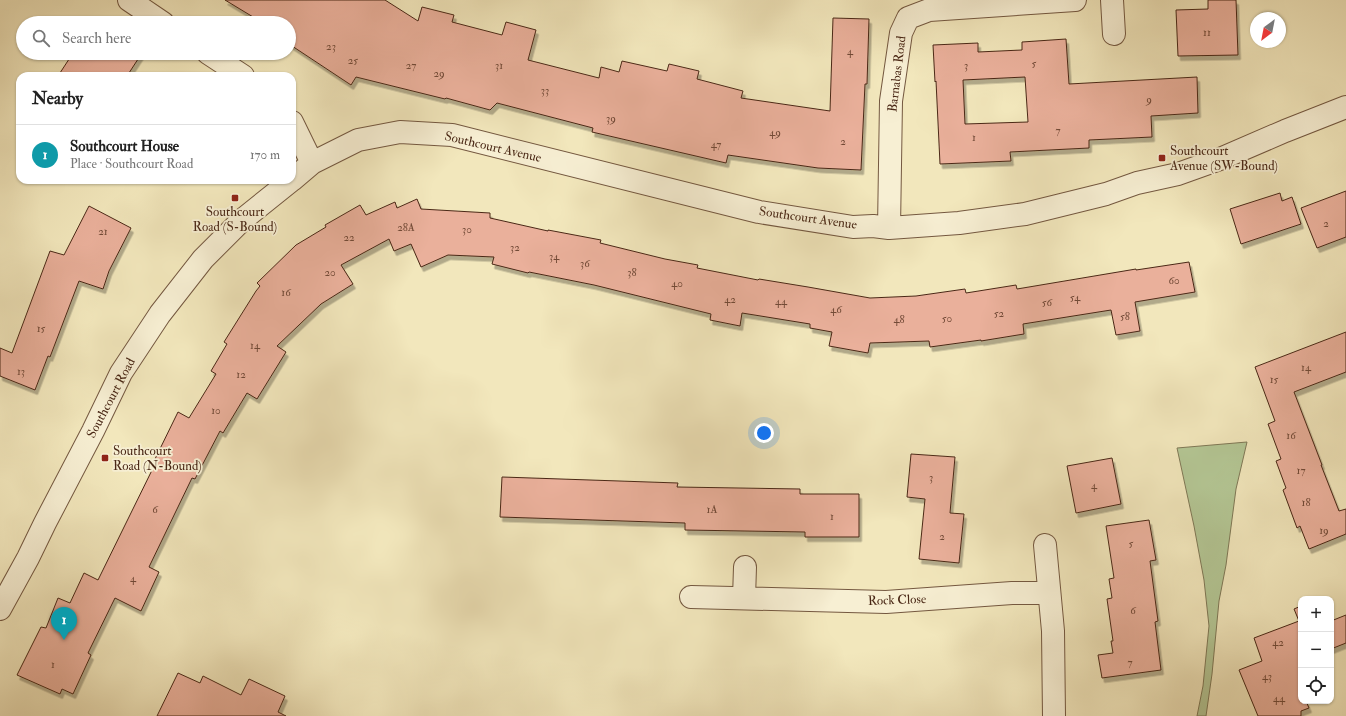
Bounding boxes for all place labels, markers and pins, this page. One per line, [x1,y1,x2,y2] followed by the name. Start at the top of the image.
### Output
[1169,143,1278,174] place label: Southcourt Avenue (SW-Bound)
[1157,153,1167,163] marker: Southcourt Avenue (SW-Bound)
[230,193,240,203] marker: Southcourt Road (S-Bound)
[193,204,277,235] place label: Southcourt Road (S-Bound)
[113,443,202,474] place label: Southcourt Road (N-Bound)
[100,453,110,463] marker: Southcourt Road (N-Bound)
[51,607,77,640] pin: 1

